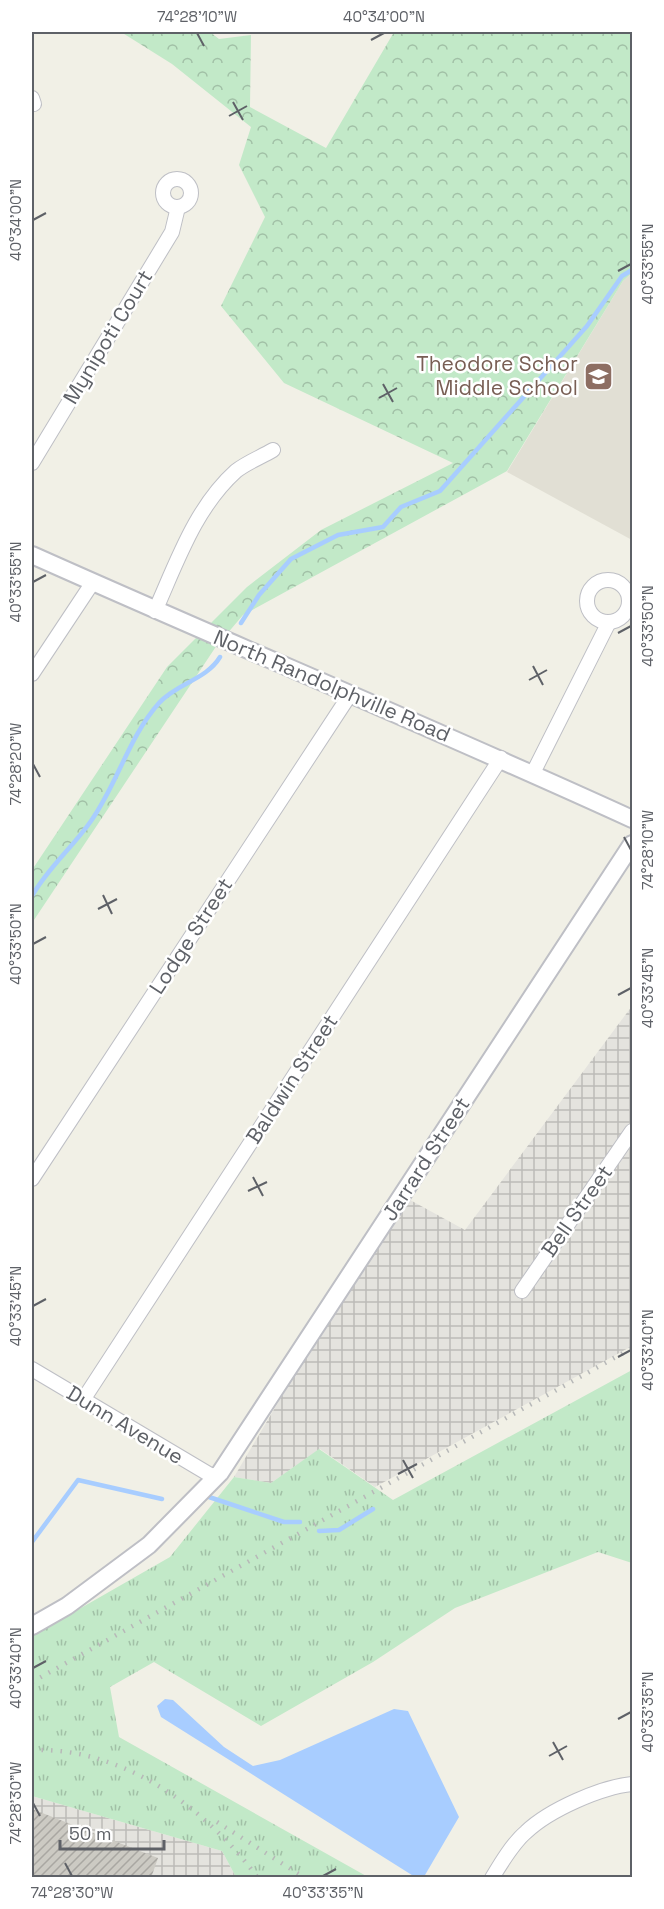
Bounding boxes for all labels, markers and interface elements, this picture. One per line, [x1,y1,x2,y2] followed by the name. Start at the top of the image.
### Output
[157,7,237,26] text: 74°28'10"W
[343,7,425,26] text: 40°34'00"N
[6,179,25,261] text: 40°34'00"N
[638,224,657,304] text: 40°33'55"N
[57,265,158,409] street label: Mynipoti Court
[416,350,578,401] place label: Theodore Schor Middle School
[583,360,615,392] school or university icon: Theodore Schor Middle School
[6,542,25,622] text: 40°33'55"N
[638,585,657,667] text: 40°33'50"N
[210,623,455,748] street label: North Randolphville Road
[6,723,25,805] text: 74°28'20"W
[638,810,657,890] text: 74°28'10"W
[143,872,238,999] street label: Lodge Street
[6,903,25,985] text: 40°33'50"N
[638,948,657,1028] text: 40°33'45"N
[240,1009,343,1149] street label: Baldwin Street
[376,1092,476,1226] street label: Jarrard Street
[535,1159,618,1262] street label: Bell Street
[6,1266,25,1346] text: 40°33'45"N
[638,1309,657,1391] text: 40°33'40"N
[62,1379,189,1470] street label: Dunn Avenue
[6,1627,25,1709] text: 40°33'40"N
[638,1672,657,1752] text: 40°33'35"N
[6,1762,25,1845] text: 74°28'30"W
[60,1813,164,1851] scale bar
[69,1822,111,1845] text: 50 m
[31,1883,114,1902] text: 74°28'30"W
[283,1883,363,1902] text: 40°33'35"N

